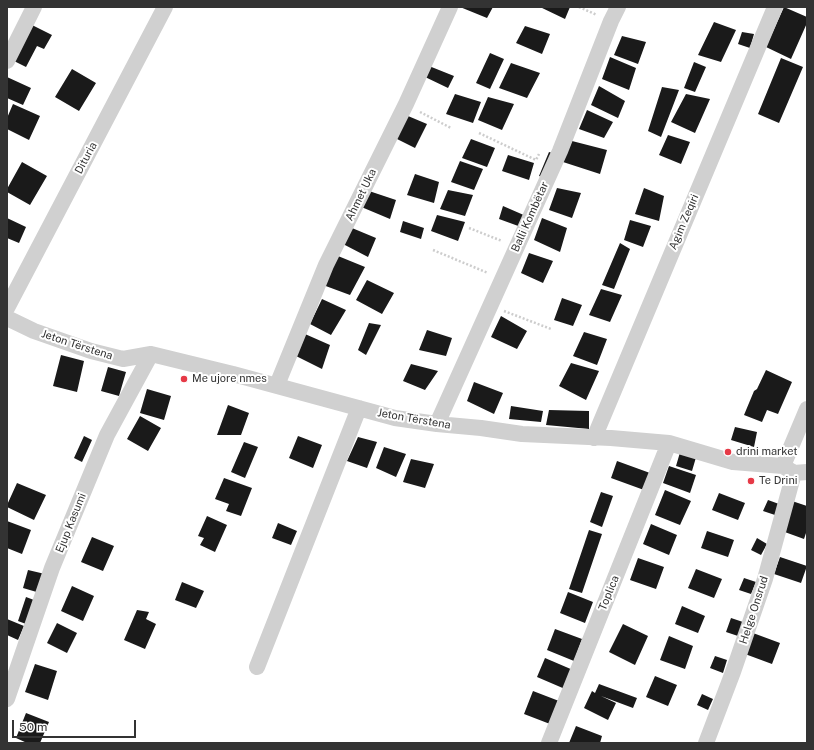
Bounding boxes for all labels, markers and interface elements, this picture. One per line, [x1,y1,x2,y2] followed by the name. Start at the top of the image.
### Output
[72,140,100,176] street label: Dituria
[343,167,379,223] street label: Ahmet Uka
[509,180,551,254] street label: Balli Kombëtar
[666,192,702,252] street label: Agim Zeqiri
[40,327,114,363] street label: Jeton Tërstena
[192,372,267,386] place label: Me ujore nmes
[179,374,189,384] marker: Me ujore nmes
[376,406,452,432] street label: Jeton Tërstena
[736,445,798,459] place label: drini market
[723,447,733,457] marker: drini market
[759,474,797,488] place label: Te Drini
[746,476,756,486] marker: Te Drini
[53,491,89,555] street label: Ejup Kasumi
[596,574,622,612] street label: Toplica
[737,574,771,646] street label: Helge Onsrud
[14,712,138,738] scale bar
[19,720,47,734] text: 50 m

